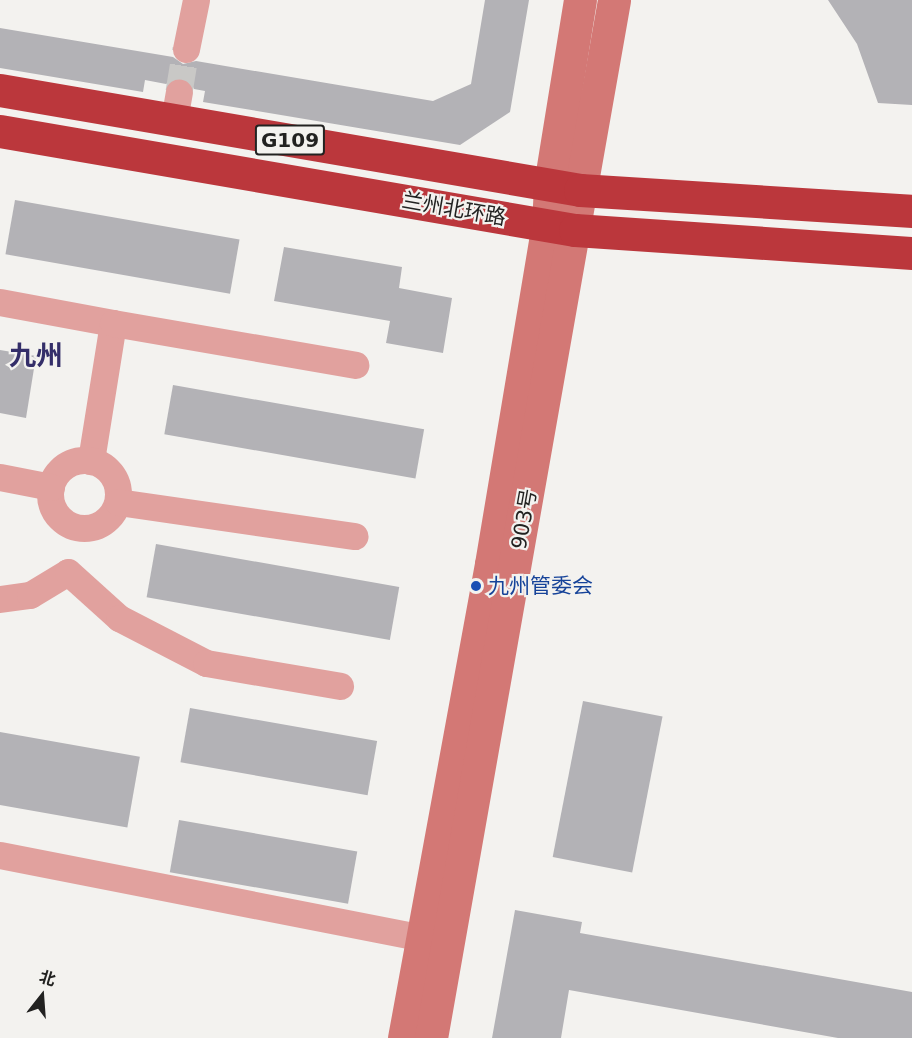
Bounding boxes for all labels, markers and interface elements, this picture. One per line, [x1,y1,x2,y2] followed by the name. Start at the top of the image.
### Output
[254,123,326,157] road number: G109
[400,187,508,231] street label: 兰州北环路
[9,340,63,372] district label: 九州
[506,487,542,551] street label: 903号
[488,573,593,599] place label: 九州管委会
[469,579,483,593] marker: 九州管委会
[12,966,72,1026] north arrow
[37,967,58,990] text: 北

